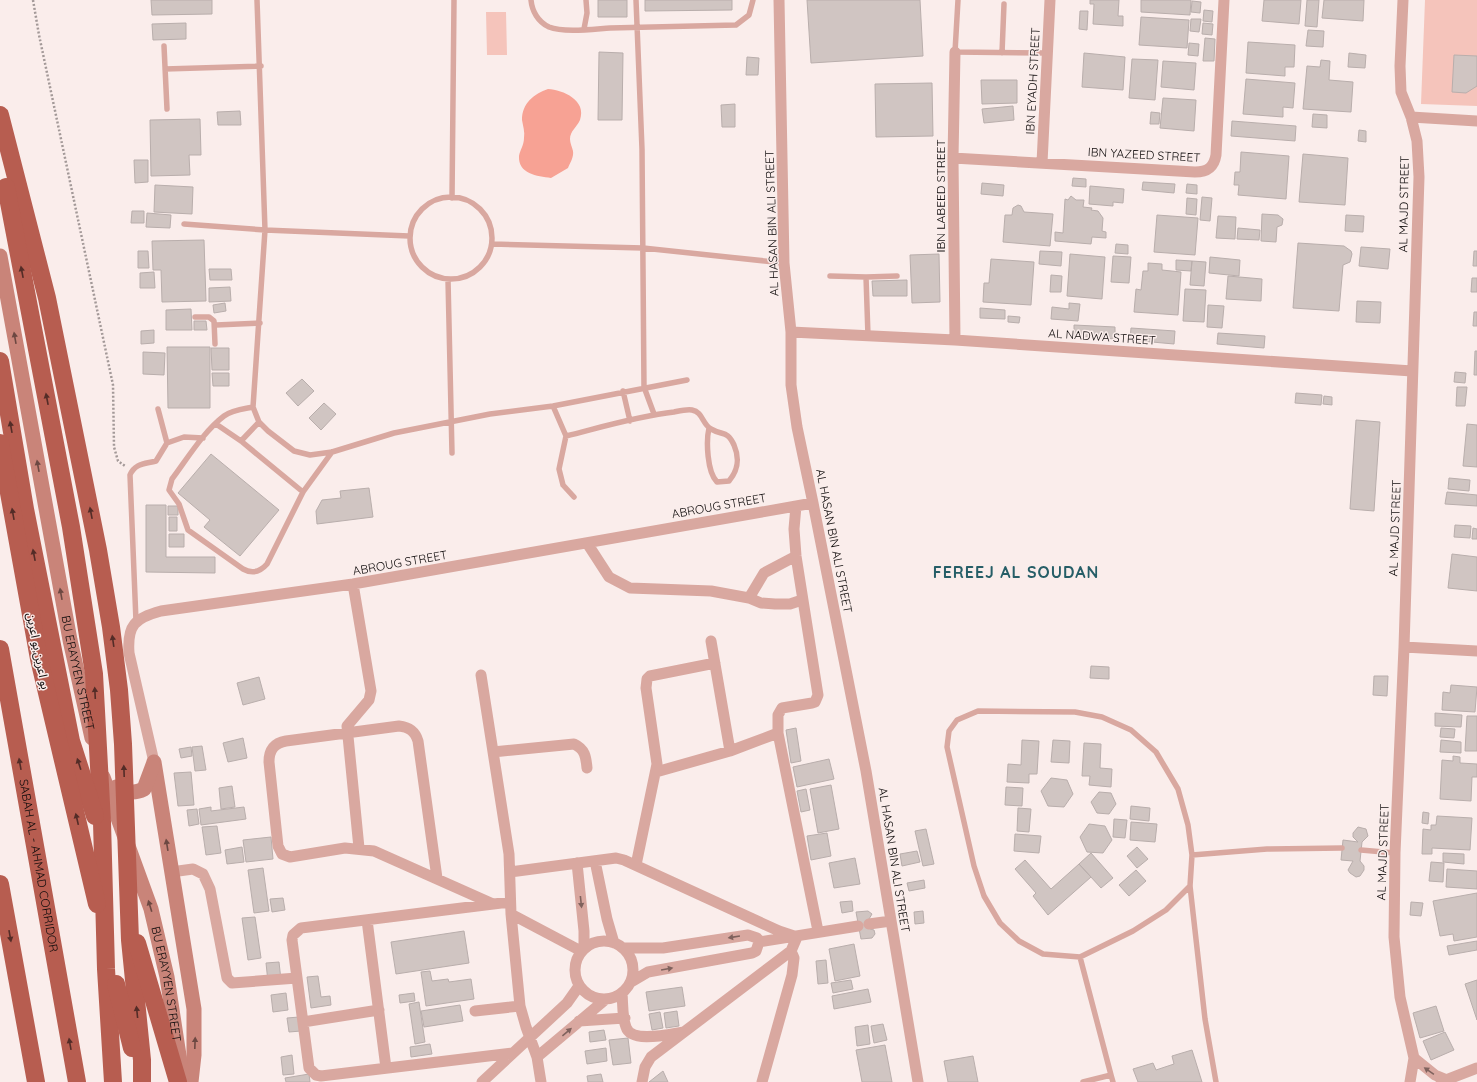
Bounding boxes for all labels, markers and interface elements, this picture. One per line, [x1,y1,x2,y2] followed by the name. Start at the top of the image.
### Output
[1022,27,1043,135] street label: IBN EYADH STREET
[933,139,948,253] street label: IBN LABEED STREET
[1087,144,1201,165] street label: IBN YAZEED STREET
[761,150,782,296] street label: AL HASAN BIN ALI STREET
[1395,155,1412,253] street label: AL MAJD STREET
[19,266,25,278] one-way arrow
[1048,325,1156,348] street label: AL NADWA STREET
[12,332,18,344] one-way arrow
[44,393,50,405] one-way arrow
[8,421,14,433] one-way arrow
[35,459,41,472] one-way arrow
[813,468,856,614] street label: AL HASAN BIN ALI STREET
[1385,479,1404,577] street label: AL MAJD STREET
[670,490,767,521] street label: ABROUG STREET
[87,507,93,519] one-way arrow
[9,508,15,520] one-way arrow
[351,547,448,578] street label: ABROUG STREET
[31,549,37,561] one-way arrow
[933,562,1099,582] district label: FEREEJ AL SOUDAN
[58,587,64,600] one-way arrow
[24,611,53,691] street label: بو اعرين,بو اعرين
[59,614,98,731] street label: BU ERAYYEN STREET
[110,635,116,647] one-way arrow
[92,687,99,699] one-way arrow
[17,758,23,770] one-way arrow
[75,758,81,770] one-way arrow
[121,764,127,777] one-way arrow
[16,778,62,953] street label: SABAH AL - AHMAD CORRIDOR
[876,786,913,933] street label: AL HASAN BIN ALI STREET
[1373,803,1392,901] street label: AL MAJD STREET
[73,813,79,825] one-way arrow
[164,839,170,852] one-way arrow
[578,896,584,908] one-way arrow
[147,900,153,912] one-way arrow
[148,925,185,1043] street label: BU ERAYYEN STREET
[7,930,13,942] one-way arrow
[727,934,740,940] one-way arrow
[660,965,673,971] one-way arrow
[134,1006,140,1018] one-way arrow
[561,1027,572,1036] one-way arrow
[192,1036,198,1049] one-way arrow
[67,1038,73,1050] one-way arrow
[1424,1067,1435,1075] one-way arrow

